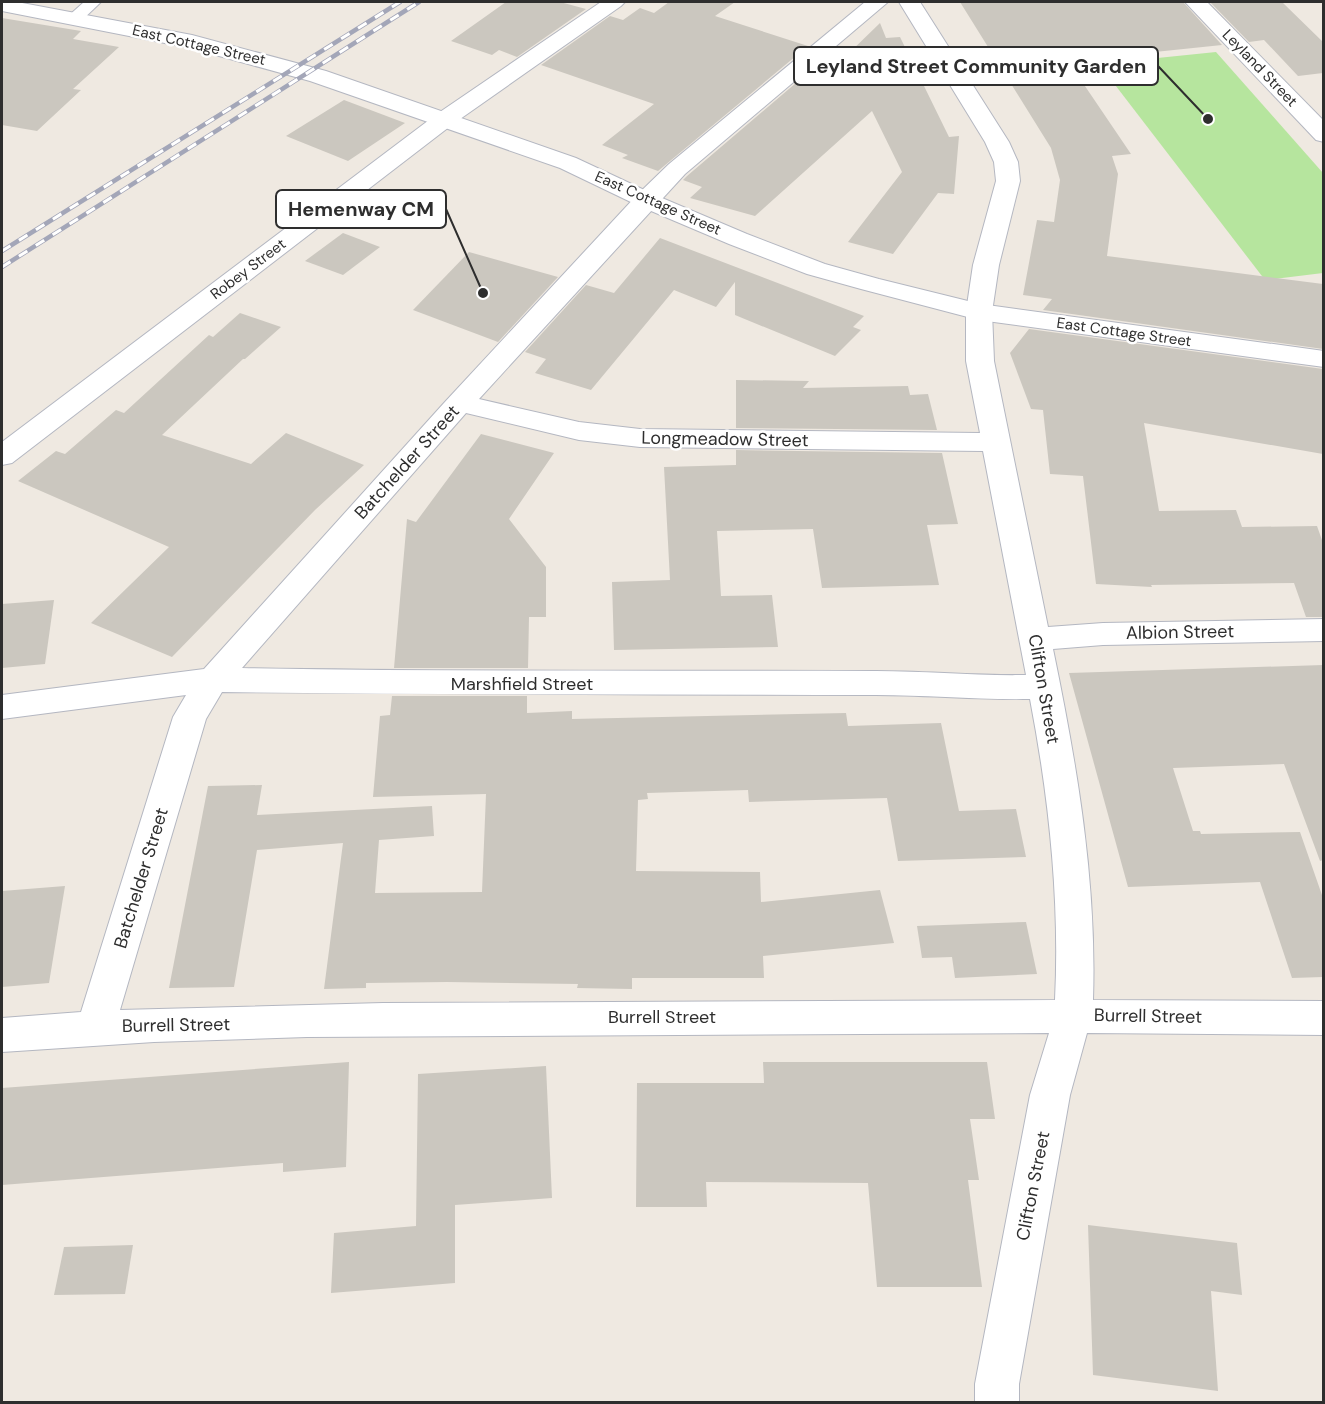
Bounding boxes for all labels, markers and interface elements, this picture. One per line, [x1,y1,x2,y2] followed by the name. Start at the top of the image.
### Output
[130,20,268,70] street label: East Cottage Street
[1218,25,1302,111] street label: Leyland Street
[794,47,1158,85] callout: Leyland Street Community Garden
[806,53,1146,79] text: Leyland Street Community Garden
[592,166,724,240] street label: East Cottage Street
[276,190,446,228] callout: Hemenway CM
[288,196,434,222] text: Hemenway CM
[206,234,290,304] street label: Robey Street
[1055,313,1193,351] street label: East Cottage Street
[349,400,465,524] street label: Batchelder Street
[641,426,809,452] street label: Longmeadow Street
[1126,619,1234,645] street label: Albion Street
[1023,632,1065,746] street label: Clifton Street
[451,672,593,696] street label: Marshfield Street
[108,805,174,951] street label: Batchelder Street
[1094,1003,1202,1029] street label: Burrell Street
[608,1005,716,1029] street label: Burrell Street
[122,1012,230,1038] street label: Burrell Street
[1011,1129,1055,1243] street label: Clifton Street

